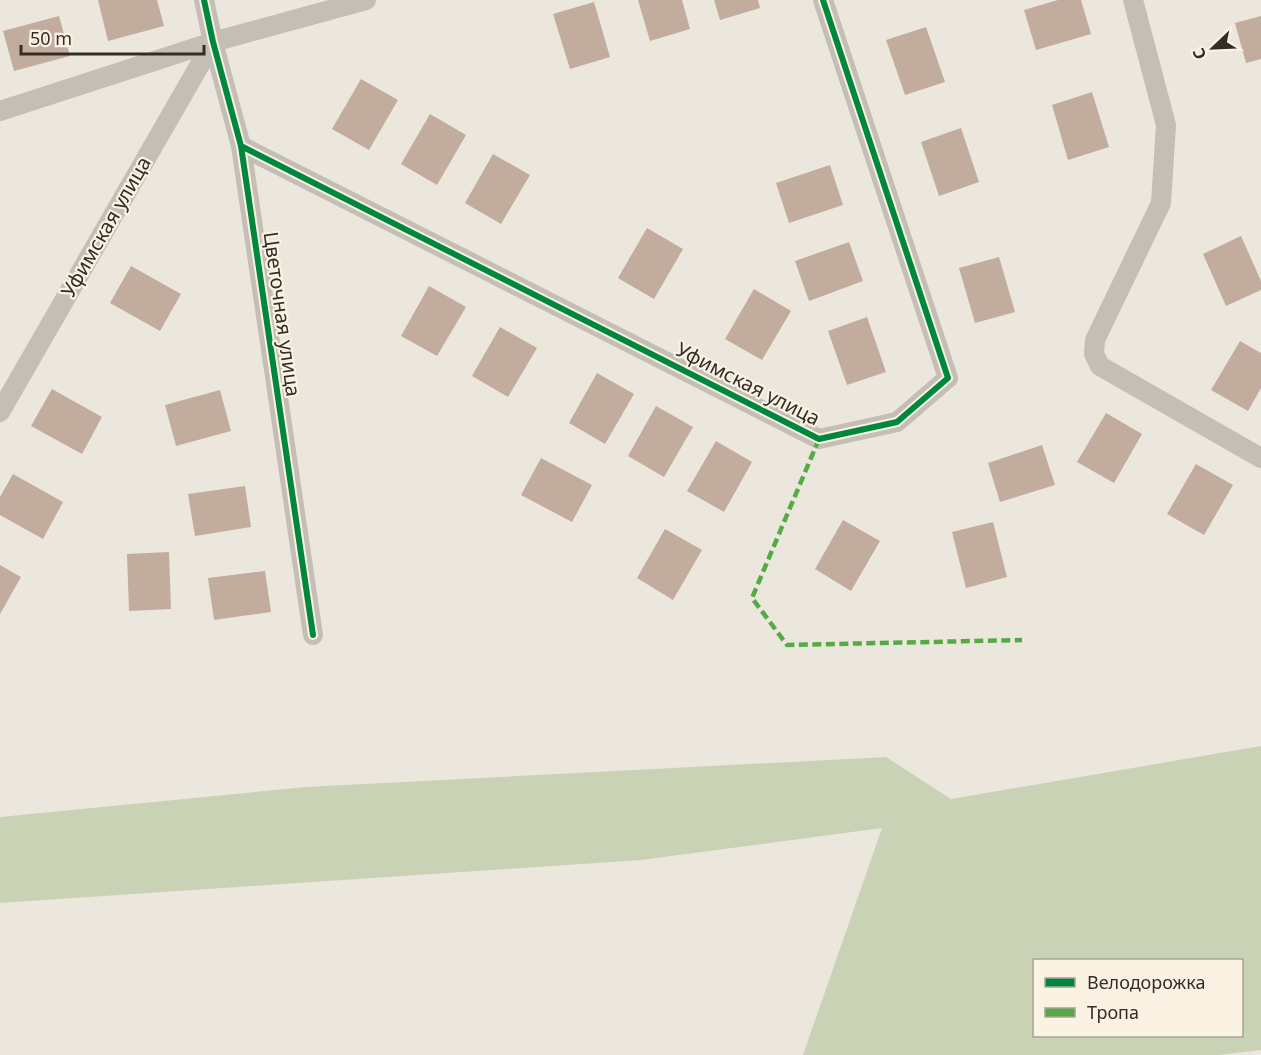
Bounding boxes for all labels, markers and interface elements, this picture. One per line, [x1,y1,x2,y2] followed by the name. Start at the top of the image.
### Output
[21,18,204,56] scale bar
[1183,18,1243,78] north arrow
[30,26,72,50] text: 50 m
[1187,45,1211,63] text: С
[54,151,157,302] street label: Уфимская улица
[258,230,307,398] street label: Цветочная улица
[672,336,825,432] street label: Уфимская улица
[1033,959,1243,1037] legend
[1087,970,1205,994] text: Велодорожка
[1087,1000,1139,1024] text: Тропа

